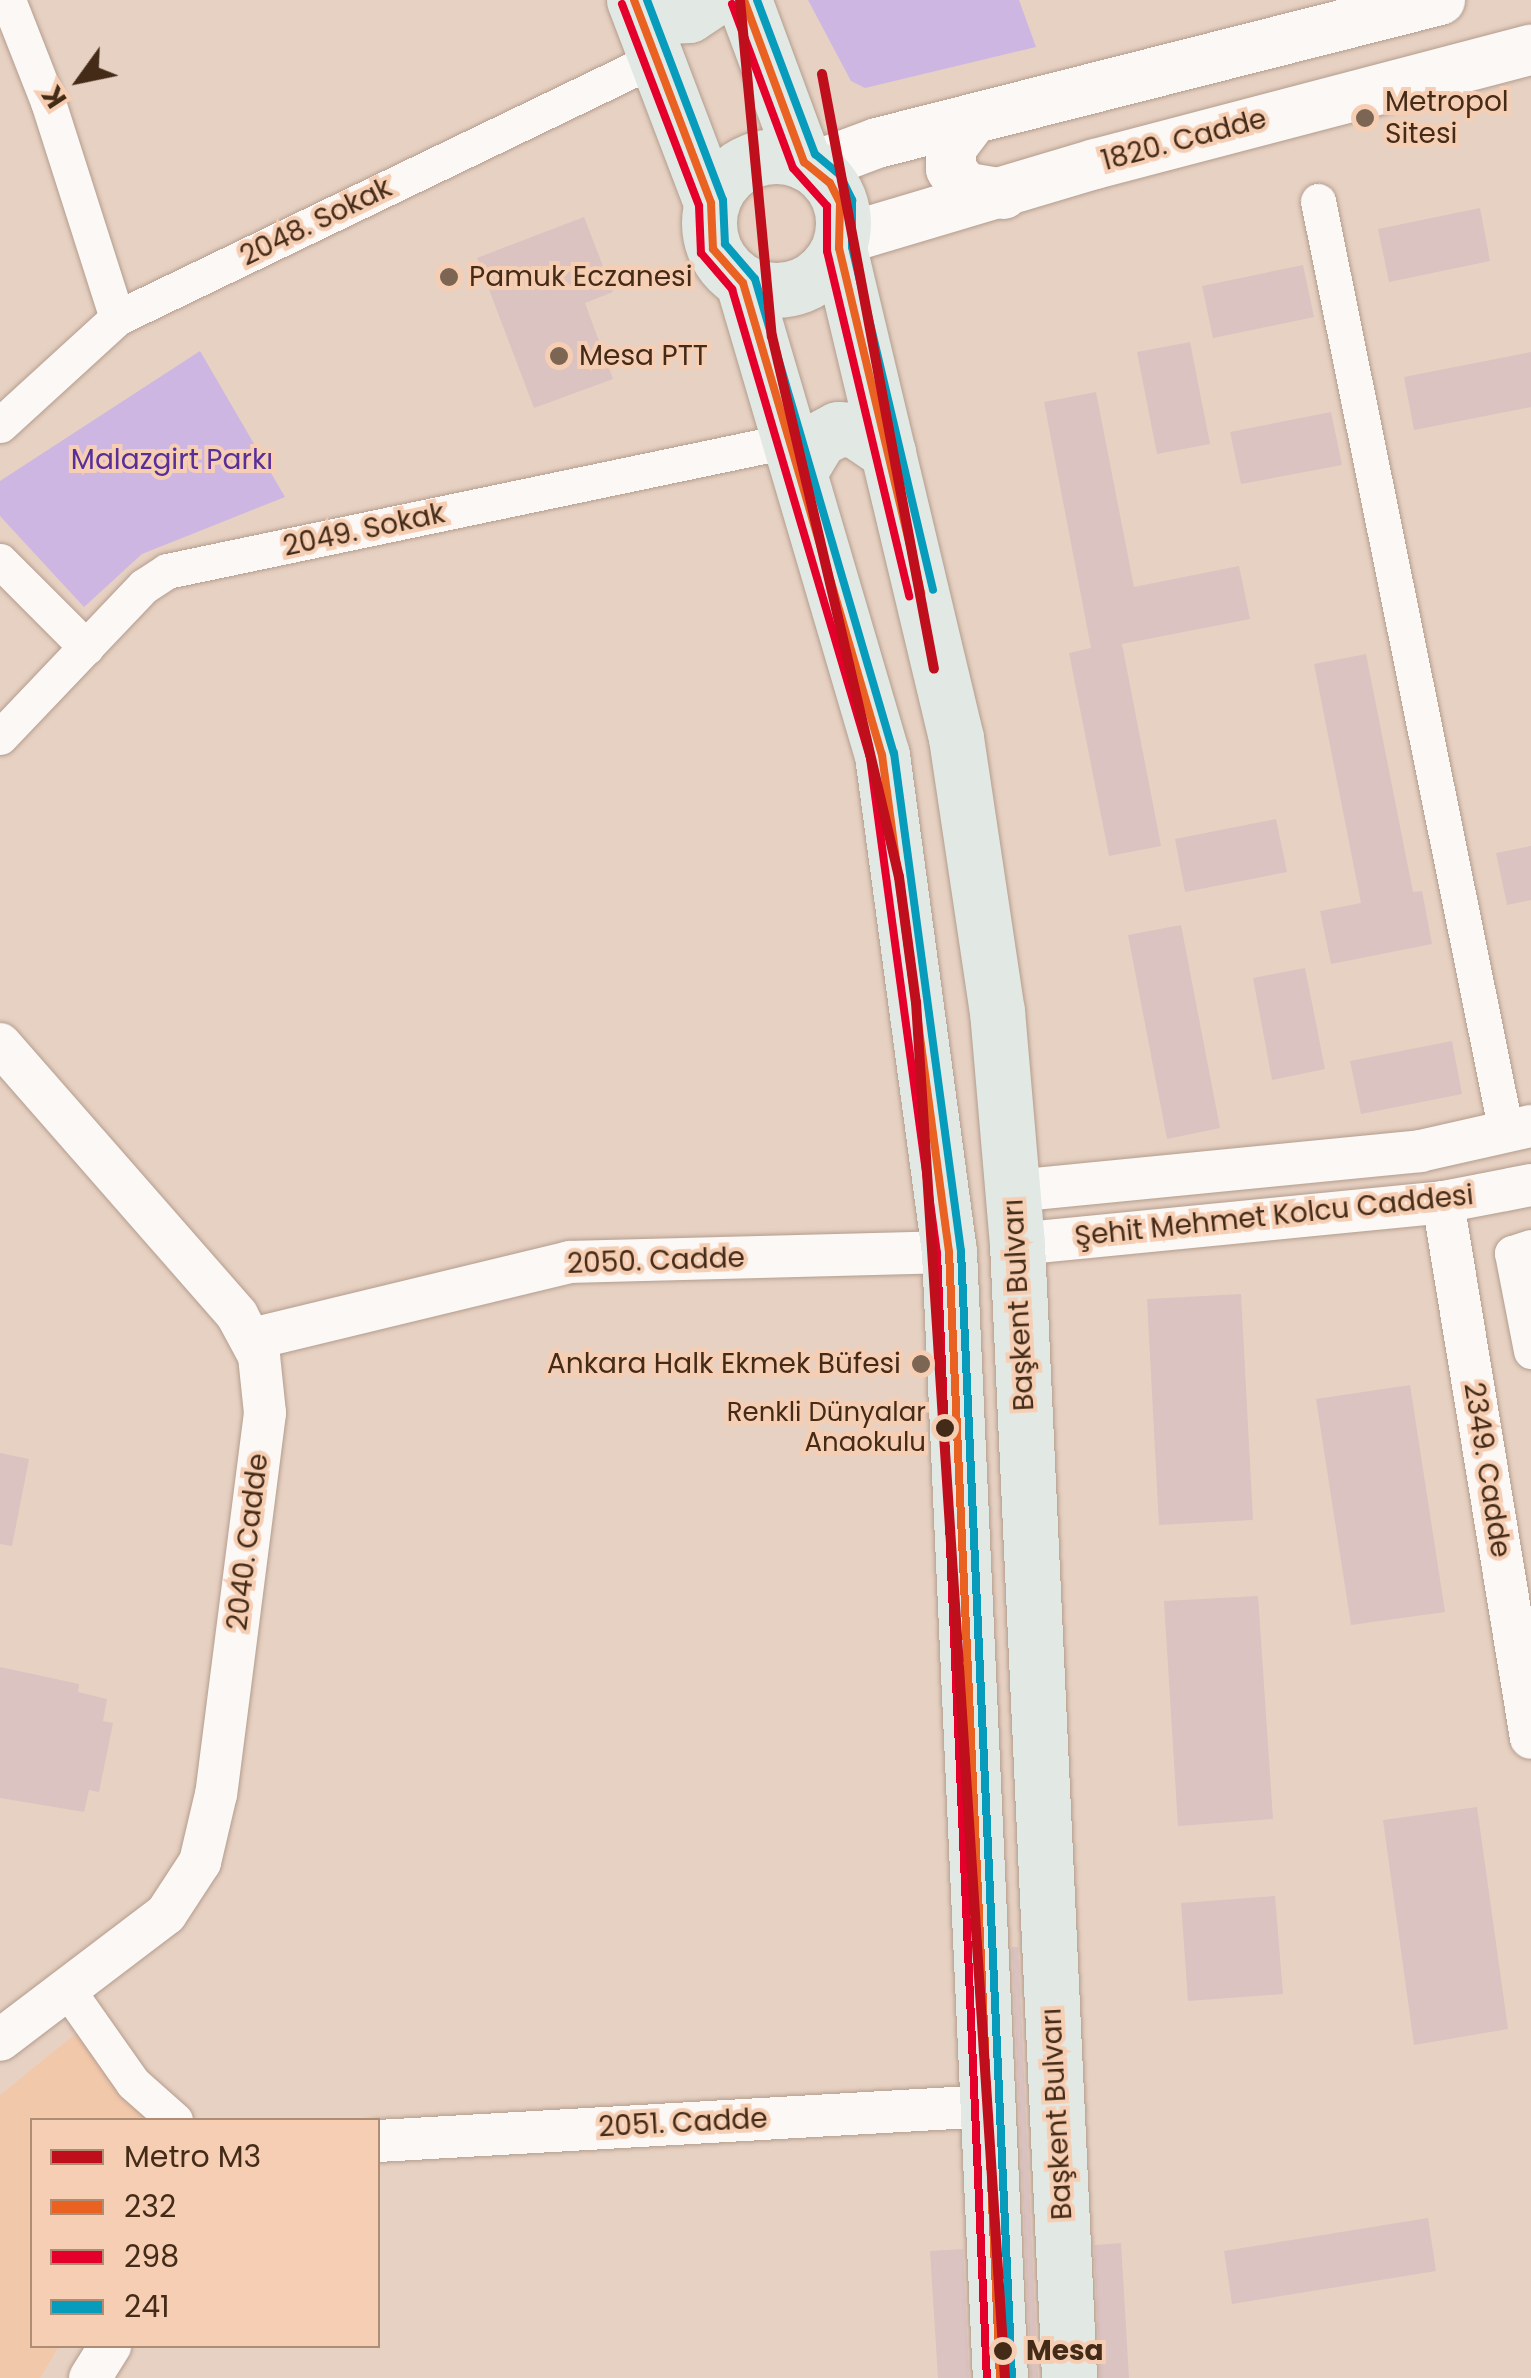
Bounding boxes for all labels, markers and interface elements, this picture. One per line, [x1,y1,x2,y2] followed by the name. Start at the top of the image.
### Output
[30,30,130,130] north arrow
[33,78,76,115] text: K
[1385,85,1509,151] place label: Metropol Sitesi
[1098,102,1270,178] street label: 1820. Cadde
[1354,107,1376,129] marker: Metropol Sitesi
[235,171,397,273] street label: 2048. Sokak
[469,260,693,294] place label: Pamuk Eczanesi
[438,266,460,288] marker: Pamuk Eczanesi
[579,339,708,373] place label: Mesa PTT
[548,345,570,367] marker: Mesa PTT
[71,443,273,477] park label: Malazgirt Parkı
[280,496,448,564] street label: 2049. Sokak
[1073,1178,1475,1254] street label: Şehit Mehmet Kolcu Caddesi
[997,1198,1041,1412] street label: Başkent Bulvarı
[566,1241,746,1281] street label: 2050. Cadde
[547,1347,901,1381] place label: Ankara Halk Ekmek Büfesi
[910,1353,932,1375] marker: Ankara Halk Ekmek Büfesi
[1457,1380,1517,1560] street label: 2349. Cadde
[727,1397,926,1459] place label: Renkli Dünyalar Anaokulu
[935,1418,955,1438] marker: Renkli Dünyalar Anaokulu
[220,1452,276,1632] street label: 2040. Cadde
[1035,2007,1079,2221] street label: Başkent Bulvarı
[598,2102,768,2144] street label: 2051. Cadde
[30,2118,380,2348] legend
[124,2135,261,2178] text: Metro M3
[124,2185,176,2228] text: 232
[124,2235,179,2278] text: 298
[124,2285,170,2328] text: 241
[1026,2334,1104,2368] place label: Mesa
[990,2338,1016,2364] marker: Mesa

